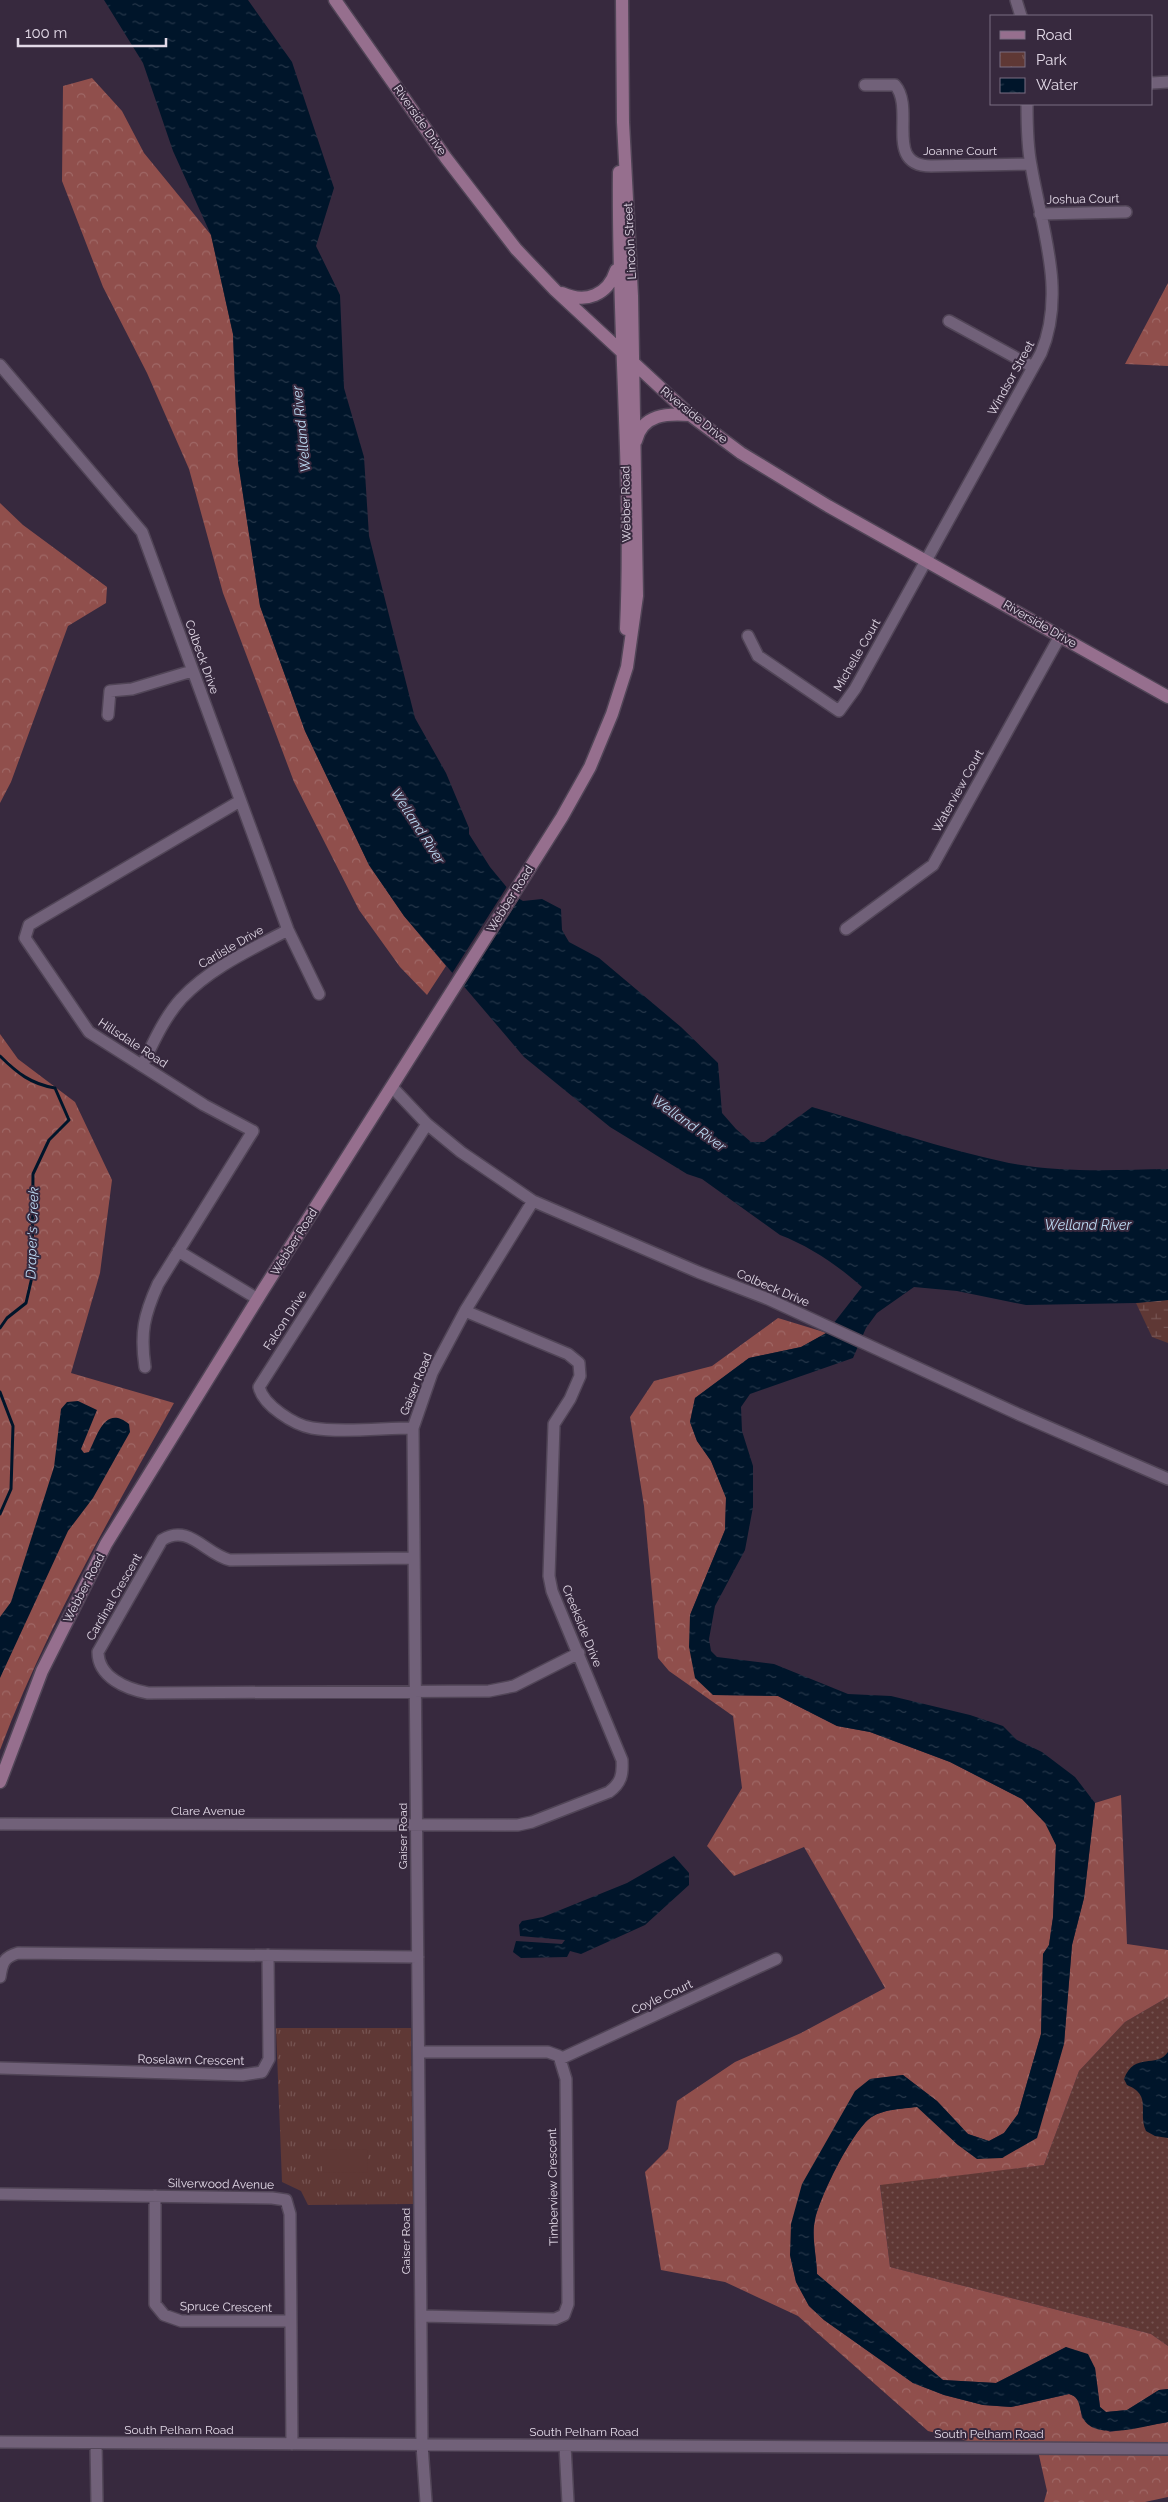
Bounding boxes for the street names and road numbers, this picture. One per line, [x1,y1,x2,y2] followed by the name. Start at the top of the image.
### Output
[391,82,449,158] street label: Riverside Drive
[923,144,997,158] street label: Joanne Court
[1046,191,1120,207] street label: Joshua Court
[621,202,639,280] street label: Lincoln Street
[985,338,1037,418] street label: Windsor Street
[658,384,730,446] street label: Riverside Drive
[618,466,634,542] street label: Webber Road
[1001,597,1079,651] street label: Riverside Drive
[831,616,883,694] street label: Michelle Court
[182,618,222,696] street label: Colbeck Drive
[929,747,987,835] street label: Waterview Court
[484,863,536,935] street label: Webber Road
[196,923,266,971] street label: Carlisle Drive
[96,1015,170,1071] street label: Hillsdale Road
[268,1206,320,1278] street label: Webber Road
[734,1266,812,1310] street label: Colbeck Drive
[260,1287,310,1353] street label: Falcon Drive
[397,1351,435,1417] street label: Gaiser Road
[60,1551,108,1625] street label: Webber Road
[83,1551,145,1643] street label: Cardinal Crescent
[559,1583,605,1669] street label: Creekside Drive
[396,1803,410,1869] street label: Gaiser Road
[171,1804,245,1818] street label: Clare Avenue
[629,1977,695,2017] street label: Coyle Court
[138,2052,244,2068] street label: Roselawn Crescent
[545,2128,561,2246] street label: Timberview Crescent
[168,2176,274,2192] street label: Silverwood Avenue
[399,2208,413,2274] street label: Gaiser Road
[180,2299,272,2315] street label: Spruce Crescent
[124,2423,234,2437] street label: South Pelham Road
[529,2425,639,2439] street label: South Pelham Road
[934,2427,1044,2441] street label: South Pelham Road

